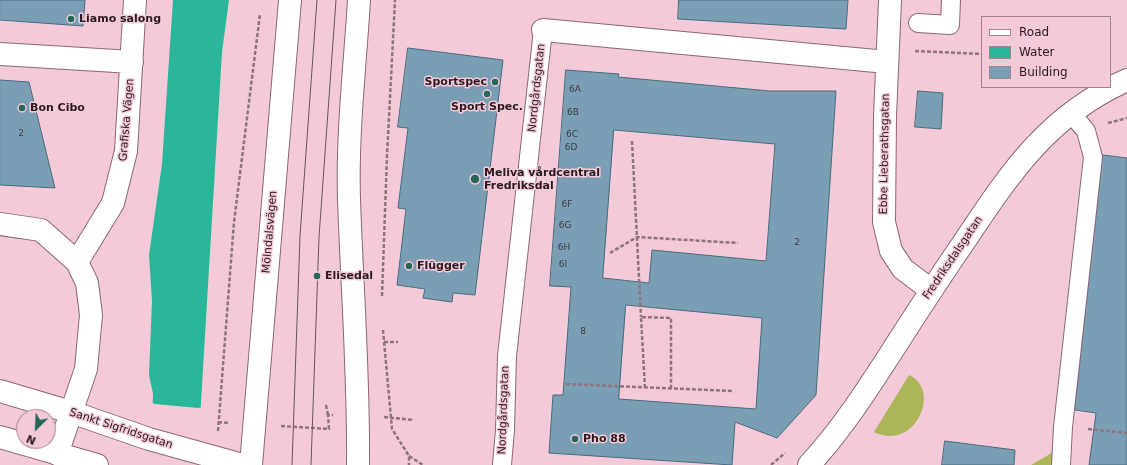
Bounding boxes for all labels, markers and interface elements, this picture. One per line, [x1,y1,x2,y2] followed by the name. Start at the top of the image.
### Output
[79,12,161,26] place label: Liamo salong
[66,14,76,24] marker: Liamo salong
[981,16,1111,88] legend
[1019,25,1049,39] text: Road
[526,43,548,133] street label: Nordgårdsgatan
[1019,45,1054,59] text: Water
[1019,65,1068,79] text: Building
[425,75,487,89] place label: Sportspec
[490,77,500,87] marker: Sportspec
[117,78,137,162] street label: Grafiska Vägen
[569,85,581,95] house number: 6A
[482,89,492,99] marker: Sport Spec.
[877,93,893,215] street label: Ebbe Lieberathsgatan
[451,100,523,114] place label: Sport Spec.
[30,101,85,115] place label: Bon Cibo
[17,103,27,113] marker: Bon Cibo
[567,108,579,118] house number: 6B
[18,129,24,139] house number: 2
[566,130,578,140] house number: 6C
[565,143,577,153] house number: 6D
[484,166,600,192] place label: Meliva vårdcentral Fredriksdal
[469,173,481,185] marker: Meliva vårdcentral Fredriksdal
[260,190,280,274] street label: Mölndalsvägen
[562,200,572,210] house number: 6F
[920,214,986,302] street label: Fredriksdalsgatan
[559,221,571,231] house number: 6G
[794,238,800,248] house number: 2
[558,243,570,253] house number: 6H
[417,259,465,273] place label: Flügger
[559,260,567,270] house number: 6I
[404,261,414,271] marker: Flügger
[325,269,373,283] place label: Elisedal
[312,271,322,281] marker: Elisedal
[580,327,586,337] house number: 8
[496,365,512,455] street label: Nordgårdsgatan
[68,406,174,452] street label: Sankt Sigfridsgatan
[16,409,56,449] north arrow
[24,432,38,447] text: N
[583,432,626,446] place label: Pho 88
[570,434,580,444] marker: Pho 88

